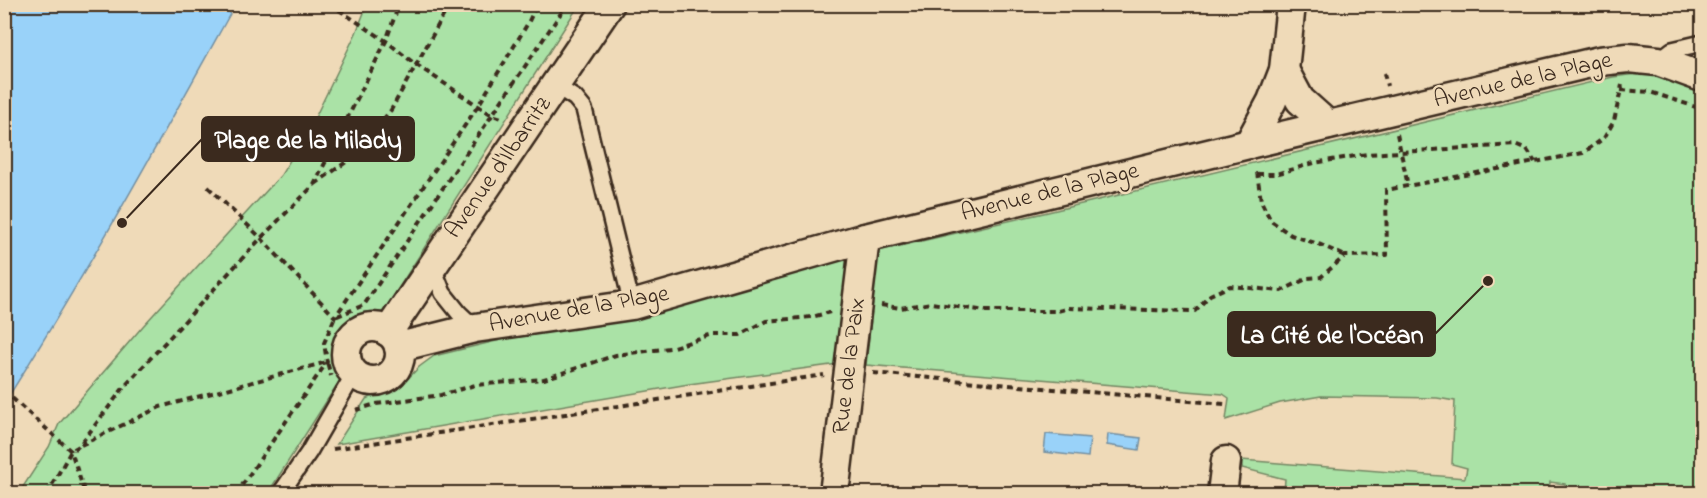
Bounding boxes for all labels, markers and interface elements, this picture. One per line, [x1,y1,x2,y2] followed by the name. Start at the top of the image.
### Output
[1430,43,1616,119] street label: Avenue de la Plage
[437,89,562,246] street label: Avenue d'Ilbarritz
[202,117,414,161] callout: Plage de la Milady
[214,123,402,162] text: Plage de la Milady
[957,154,1143,232] street label: Avenue de la Plage
[486,277,672,343] street label: Avenue de la Plage
[824,296,876,436] street label: Rue de la Paix
[1228,312,1435,356] callout: La Cité de l'Océan
[1241,318,1424,356] text: La Cité de l'Océan

